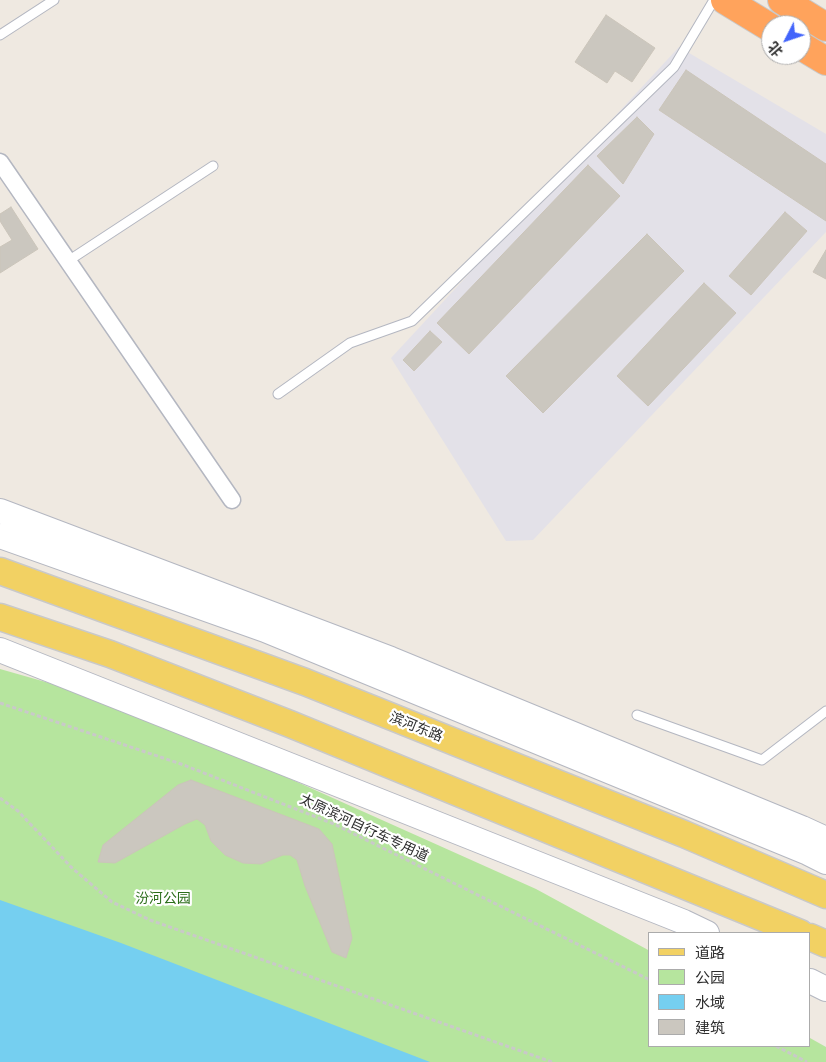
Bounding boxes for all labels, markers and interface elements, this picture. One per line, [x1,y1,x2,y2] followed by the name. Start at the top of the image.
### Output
[761,15,811,65] north arrow
[765,39,786,60] text: 北
[387,709,445,745] street label: 滨河东路
[297,791,431,865] street label: 太原滨河自行车专用道
[135,891,191,907] park label: 汾河公园
[648,932,811,1047] legend
[695,944,725,962] text: 道路
[695,969,725,987] text: 公园
[695,994,725,1012] text: 水域
[695,1019,725,1037] text: 建筑

